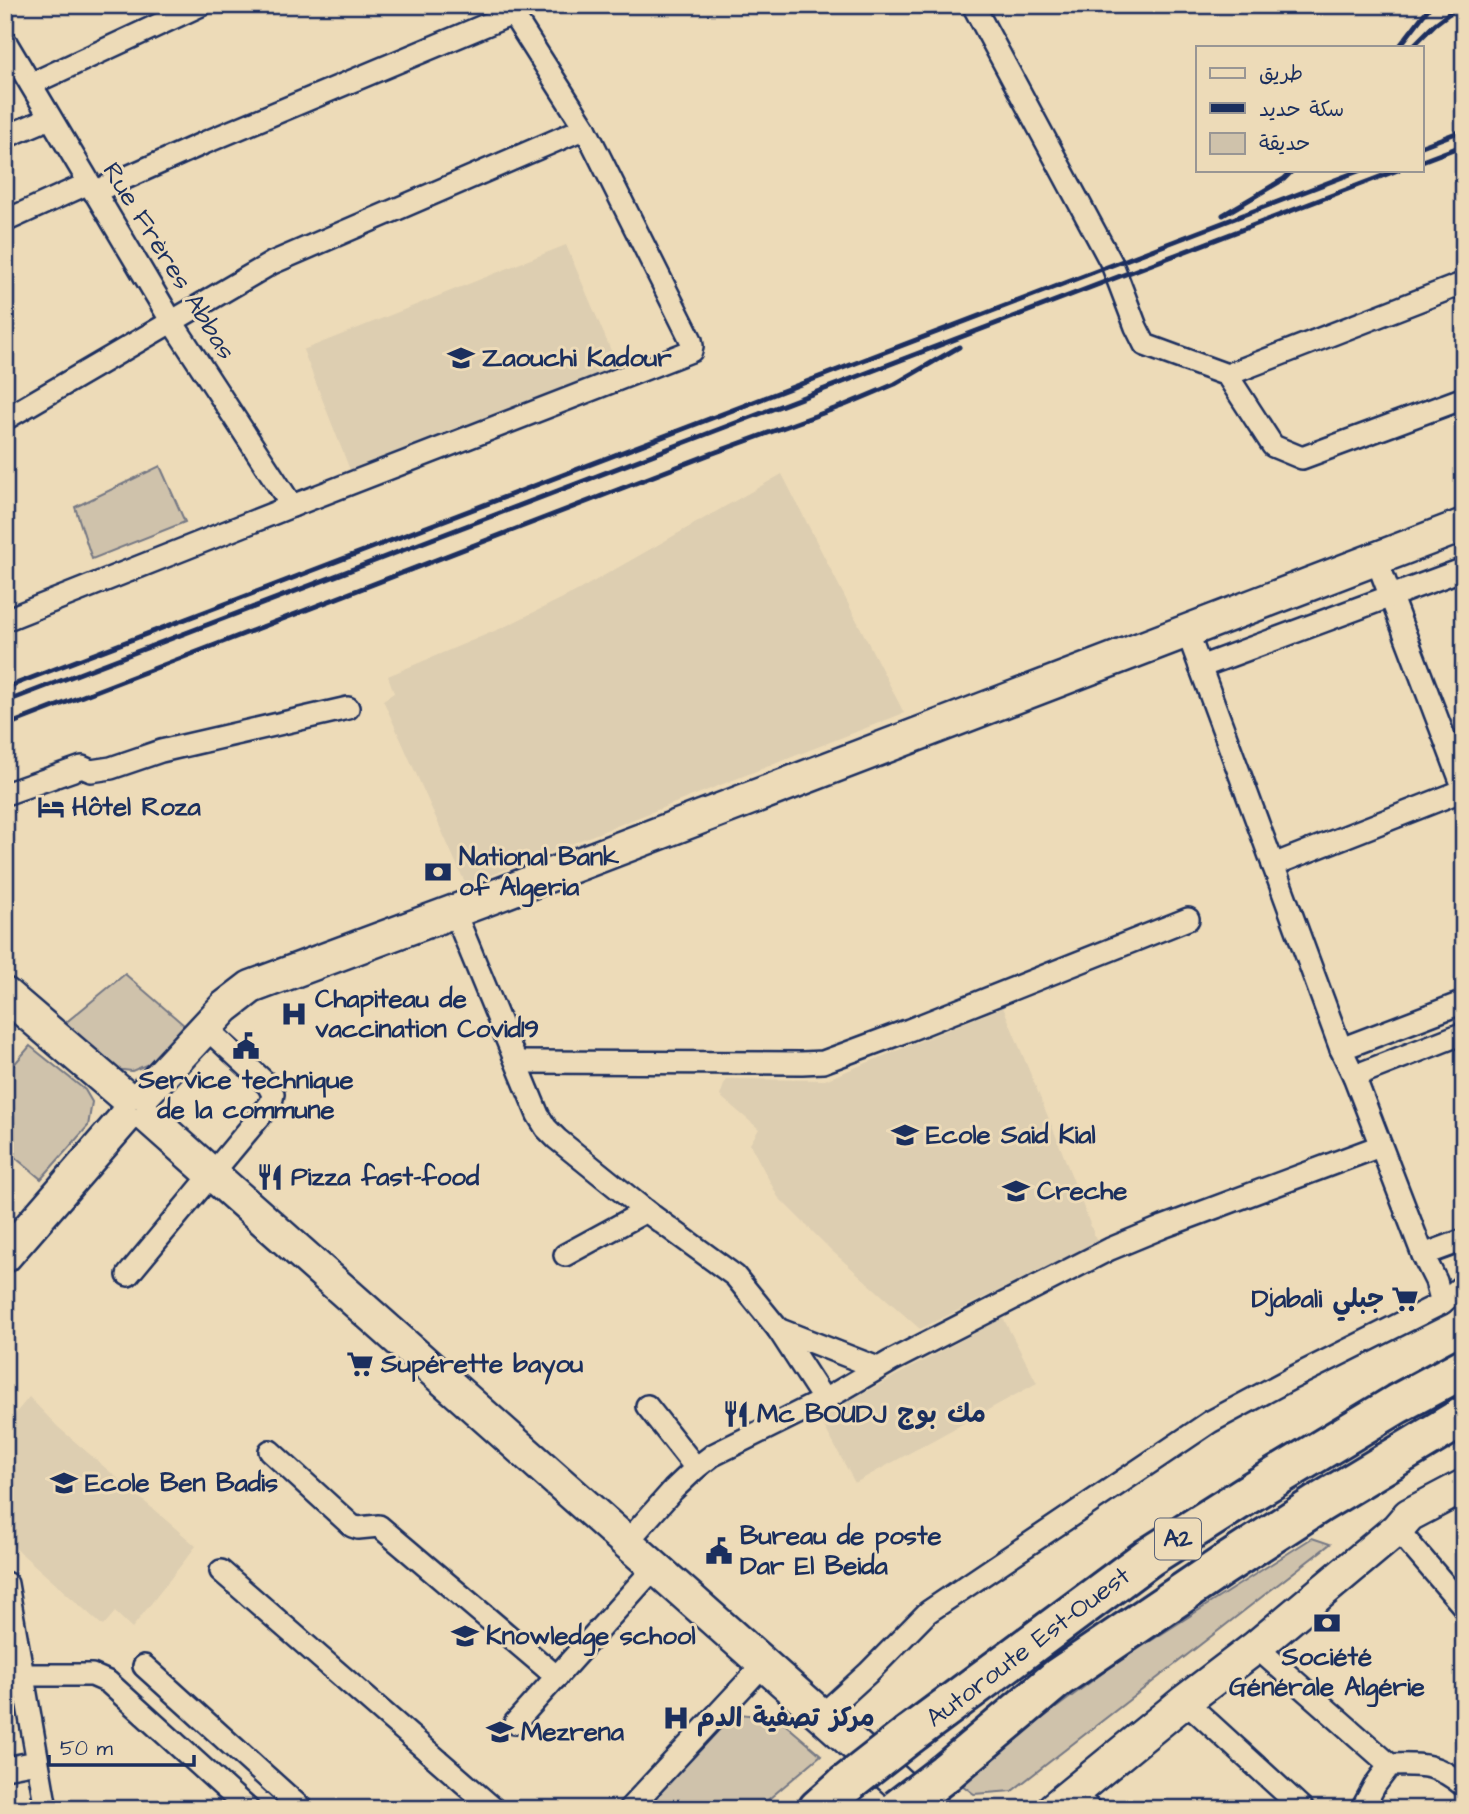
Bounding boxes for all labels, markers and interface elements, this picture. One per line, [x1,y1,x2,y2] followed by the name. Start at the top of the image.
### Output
[1196,46,1424,172] legend
[1259,59,1303,88] text: طريق
[1259,95,1344,124] text: سكة حديد
[1259,129,1310,158] text: حديقة
[94,155,244,367] street label: Rue Frères Abbas
[482,340,672,376] place label: Zaouchi Kadour
[446,343,476,373] school or university icon: Zaouchi Kadour
[72,789,201,825] place label: Hôtel Roza
[36,792,66,822] hotel icon: Hôtel Roza
[459,839,620,908] place label: National Bank of Algeria
[423,857,453,887] bank icon: National Bank of Algeria
[315,981,539,1047] place label: Chapiteau de vaccination Covid19
[279,999,309,1029] hospital icon: Chapiteau de vaccination Covid19
[231,1031,261,1061] public building icon: Service technique de la commune
[138,1062,353,1128] place label: Service technique de la commune
[926,1117,1096,1153] place label: Ecole Said Kial
[890,1120,920,1150] school or university icon: Ecole Said Kial
[291,1159,480,1195] place label: Pizza fast-food
[255,1162,285,1192] restaurant icon: Pizza fast-food
[1037,1173,1127,1209] place label: Creche
[1001,1176,1031,1206] school or university icon: Creche
[1252,1281,1384,1322] place label: Djabali جبلي
[1390,1284,1420,1314] supermarket icon: Djabali جبلي
[380,1346,583,1385] place label: Supérette bayou
[345,1349,375,1379] supermarket icon: Supérette bayou
[757,1396,986,1432] place label: Mc BOUDJ مك بوج
[721,1399,751,1429] restaurant icon: Mc BOUDJ مك بوج
[85,1465,278,1501] place label: Ecole Ben Badis
[49,1468,79,1498] school or university icon: Ecole Ben Badis
[740,1518,941,1584] place label: Bureau de poste Dar El Beida
[1155,1518,1201,1560] road number: A2
[704,1536,734,1566] public building icon: Bureau de poste Dar El Beida
[918,1558,1138,1736] street label: Autoroute Est-Ouest
[1312,1608,1342,1638] bank icon: Société Générale Algérie
[486,1618,695,1657] place label: Knowledge school
[450,1621,480,1651] school or university icon: Knowledge school
[1229,1639,1425,1708] place label: Société Générale Algérie
[697,1700,875,1737] place label: مركز تصفية الدم
[661,1703,691,1733] hospital icon: مركز تصفية الدم
[521,1714,625,1750] place label: Mezrena
[485,1717,515,1747] school or university icon: Mezrena
[49,1723,194,1767] scale bar
[60,1734,114,1763] text: 50 m

